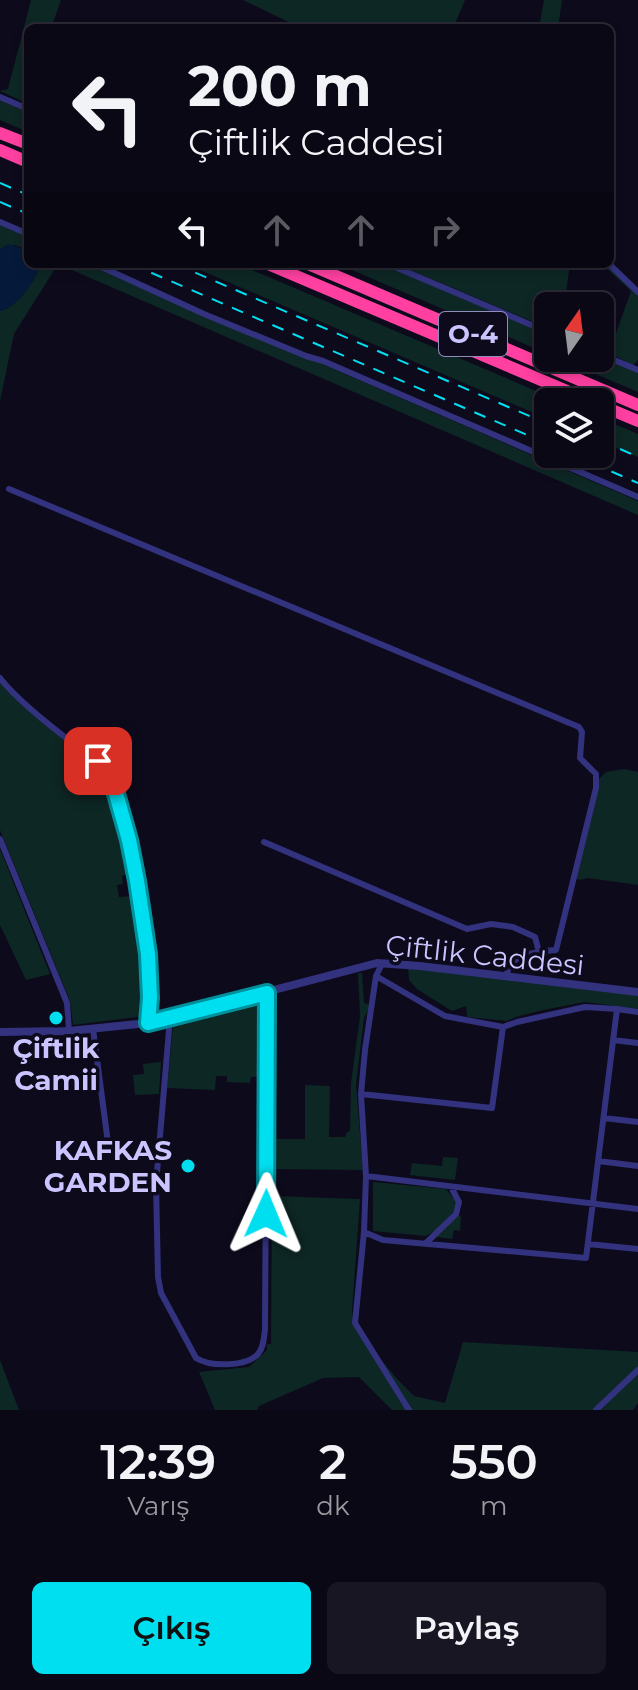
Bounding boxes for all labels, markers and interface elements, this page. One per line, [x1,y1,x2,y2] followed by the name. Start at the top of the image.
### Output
[188,52,372,120] text: 200 m
[56,56,160,160] icon: left
[188,120,445,164] text: Çiftlik Caddesi
[171,208,215,252] icon: left
[255,208,299,252] icon: ahead
[339,208,383,252] icon: ahead
[423,208,467,252] icon: right
[534,292,614,372] north arrow
[534,292,614,468] map controls
[439,312,507,356] road number: O-4
[534,388,614,468] button: layers
[64,727,132,795] pin
[76,739,120,783] icon: arrive
[384,928,586,982] street label: Çiftlik Caddesi
[47,1009,65,1027] marker: Çiftlik Camii
[13,1031,100,1097] place label: Çiftlik Camii
[44,1133,172,1199] place label: KAFKAS GARDEN
[179,1157,197,1175] marker: KAFKAS GARDEN
[224,1172,308,1256] position arrow
[100,1433,216,1491] text: 12:39
[319,1433,347,1491] text: 2
[450,1433,538,1491] text: 550
[127,1490,189,1522] text: Varış
[316,1490,350,1522] text: dk
[480,1490,508,1522] text: m
[32,1582,311,1674] button: Çıkış
[327,1582,606,1674] button: Paylaş

